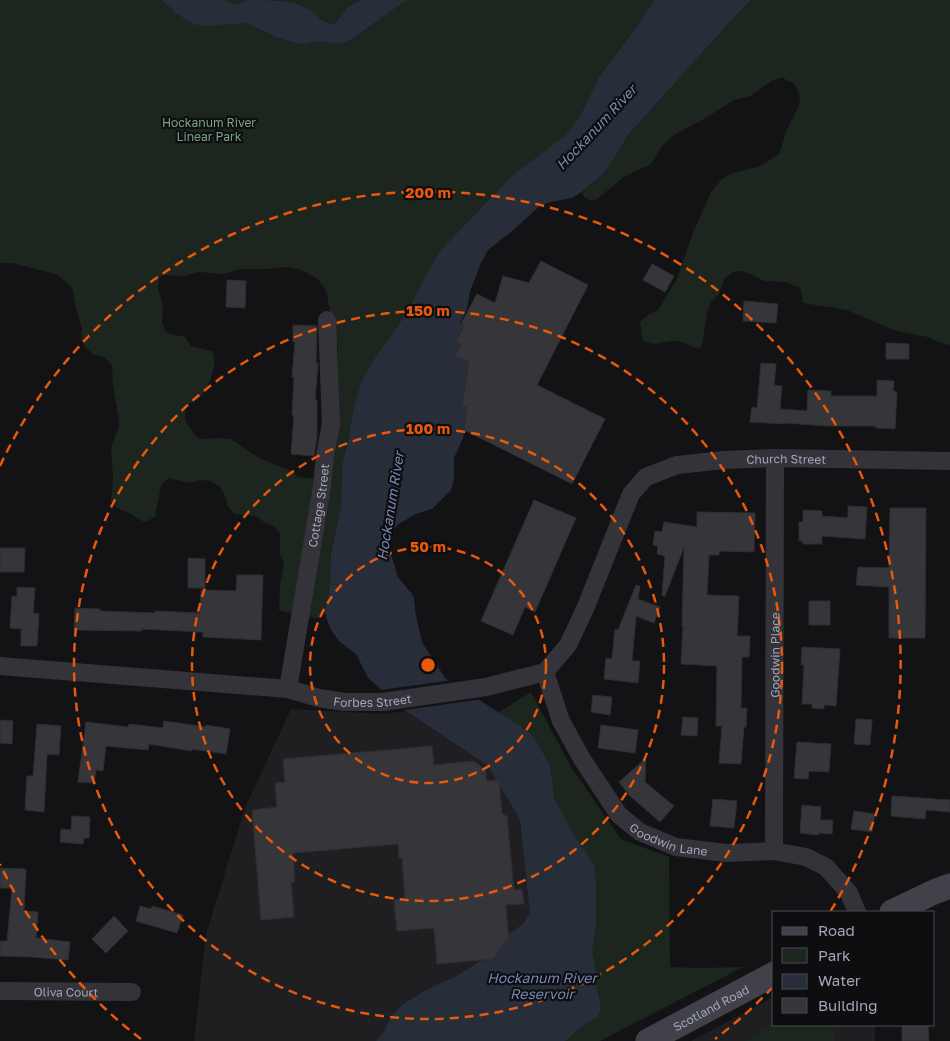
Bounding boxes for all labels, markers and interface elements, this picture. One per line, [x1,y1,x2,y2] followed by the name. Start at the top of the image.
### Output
[552,79,641,173] water label: Hockanum River
[162,115,256,144] park label: Hockanum River Linear Park
[405,183,451,201] text: 200 m
[406,301,450,319] text: 150 m
[406,419,450,437] text: 100 m
[373,448,407,562] water label: Hockanum River
[746,450,826,467] street label: Church Street
[304,463,332,549] street label: Cottage Street
[410,537,446,555] text: 50 m
[767,612,782,698] street label: Goodwin Place
[419,656,437,674] centre of rings
[332,690,413,710] street label: Forbes Street
[627,819,708,858] street label: Goodwin Lane
[772,911,935,1026] legend
[818,921,855,939] text: Road
[818,946,851,964] text: Park
[487,969,599,1002] water label: Hockanum River Reservoir
[818,971,861,989] text: Water
[670,981,751,1034] street label: Scotland Road
[34,984,98,999] street label: Oliva Court
[818,996,878,1014] text: Building

